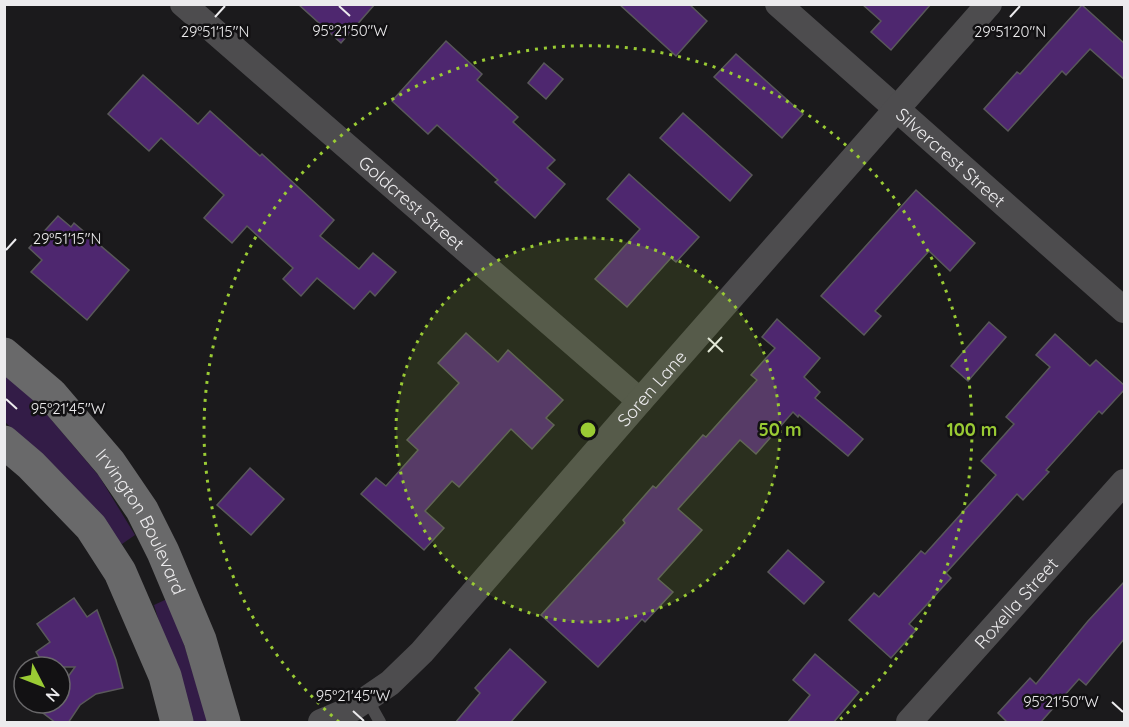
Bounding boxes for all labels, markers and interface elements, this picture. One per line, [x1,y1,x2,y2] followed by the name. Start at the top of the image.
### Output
[312,21,388,40] text: 95°21'50"W
[181,22,249,41] text: 29°51'15"N
[974,22,1046,41] text: 29°51'20"N
[892,103,1011,212] street label: Silvercrest Street
[354,150,470,255] street label: Goldcrest Street
[33,229,101,248] text: 29°51'15"N
[612,345,691,431] street label: Soren Lane
[31,399,106,418] text: 95°21'45"W
[758,418,802,441] text: 50 m
[947,418,997,441] text: 100 m
[578,420,598,440] centre of rings
[91,444,191,598] street label: Irvington Boulevard
[969,552,1063,653] street label: Roxella Street
[12,655,72,715] north arrow
[42,684,65,706] text: N
[316,686,391,705] text: 95°21'45"W
[1023,692,1099,711] text: 95°21'50"W

